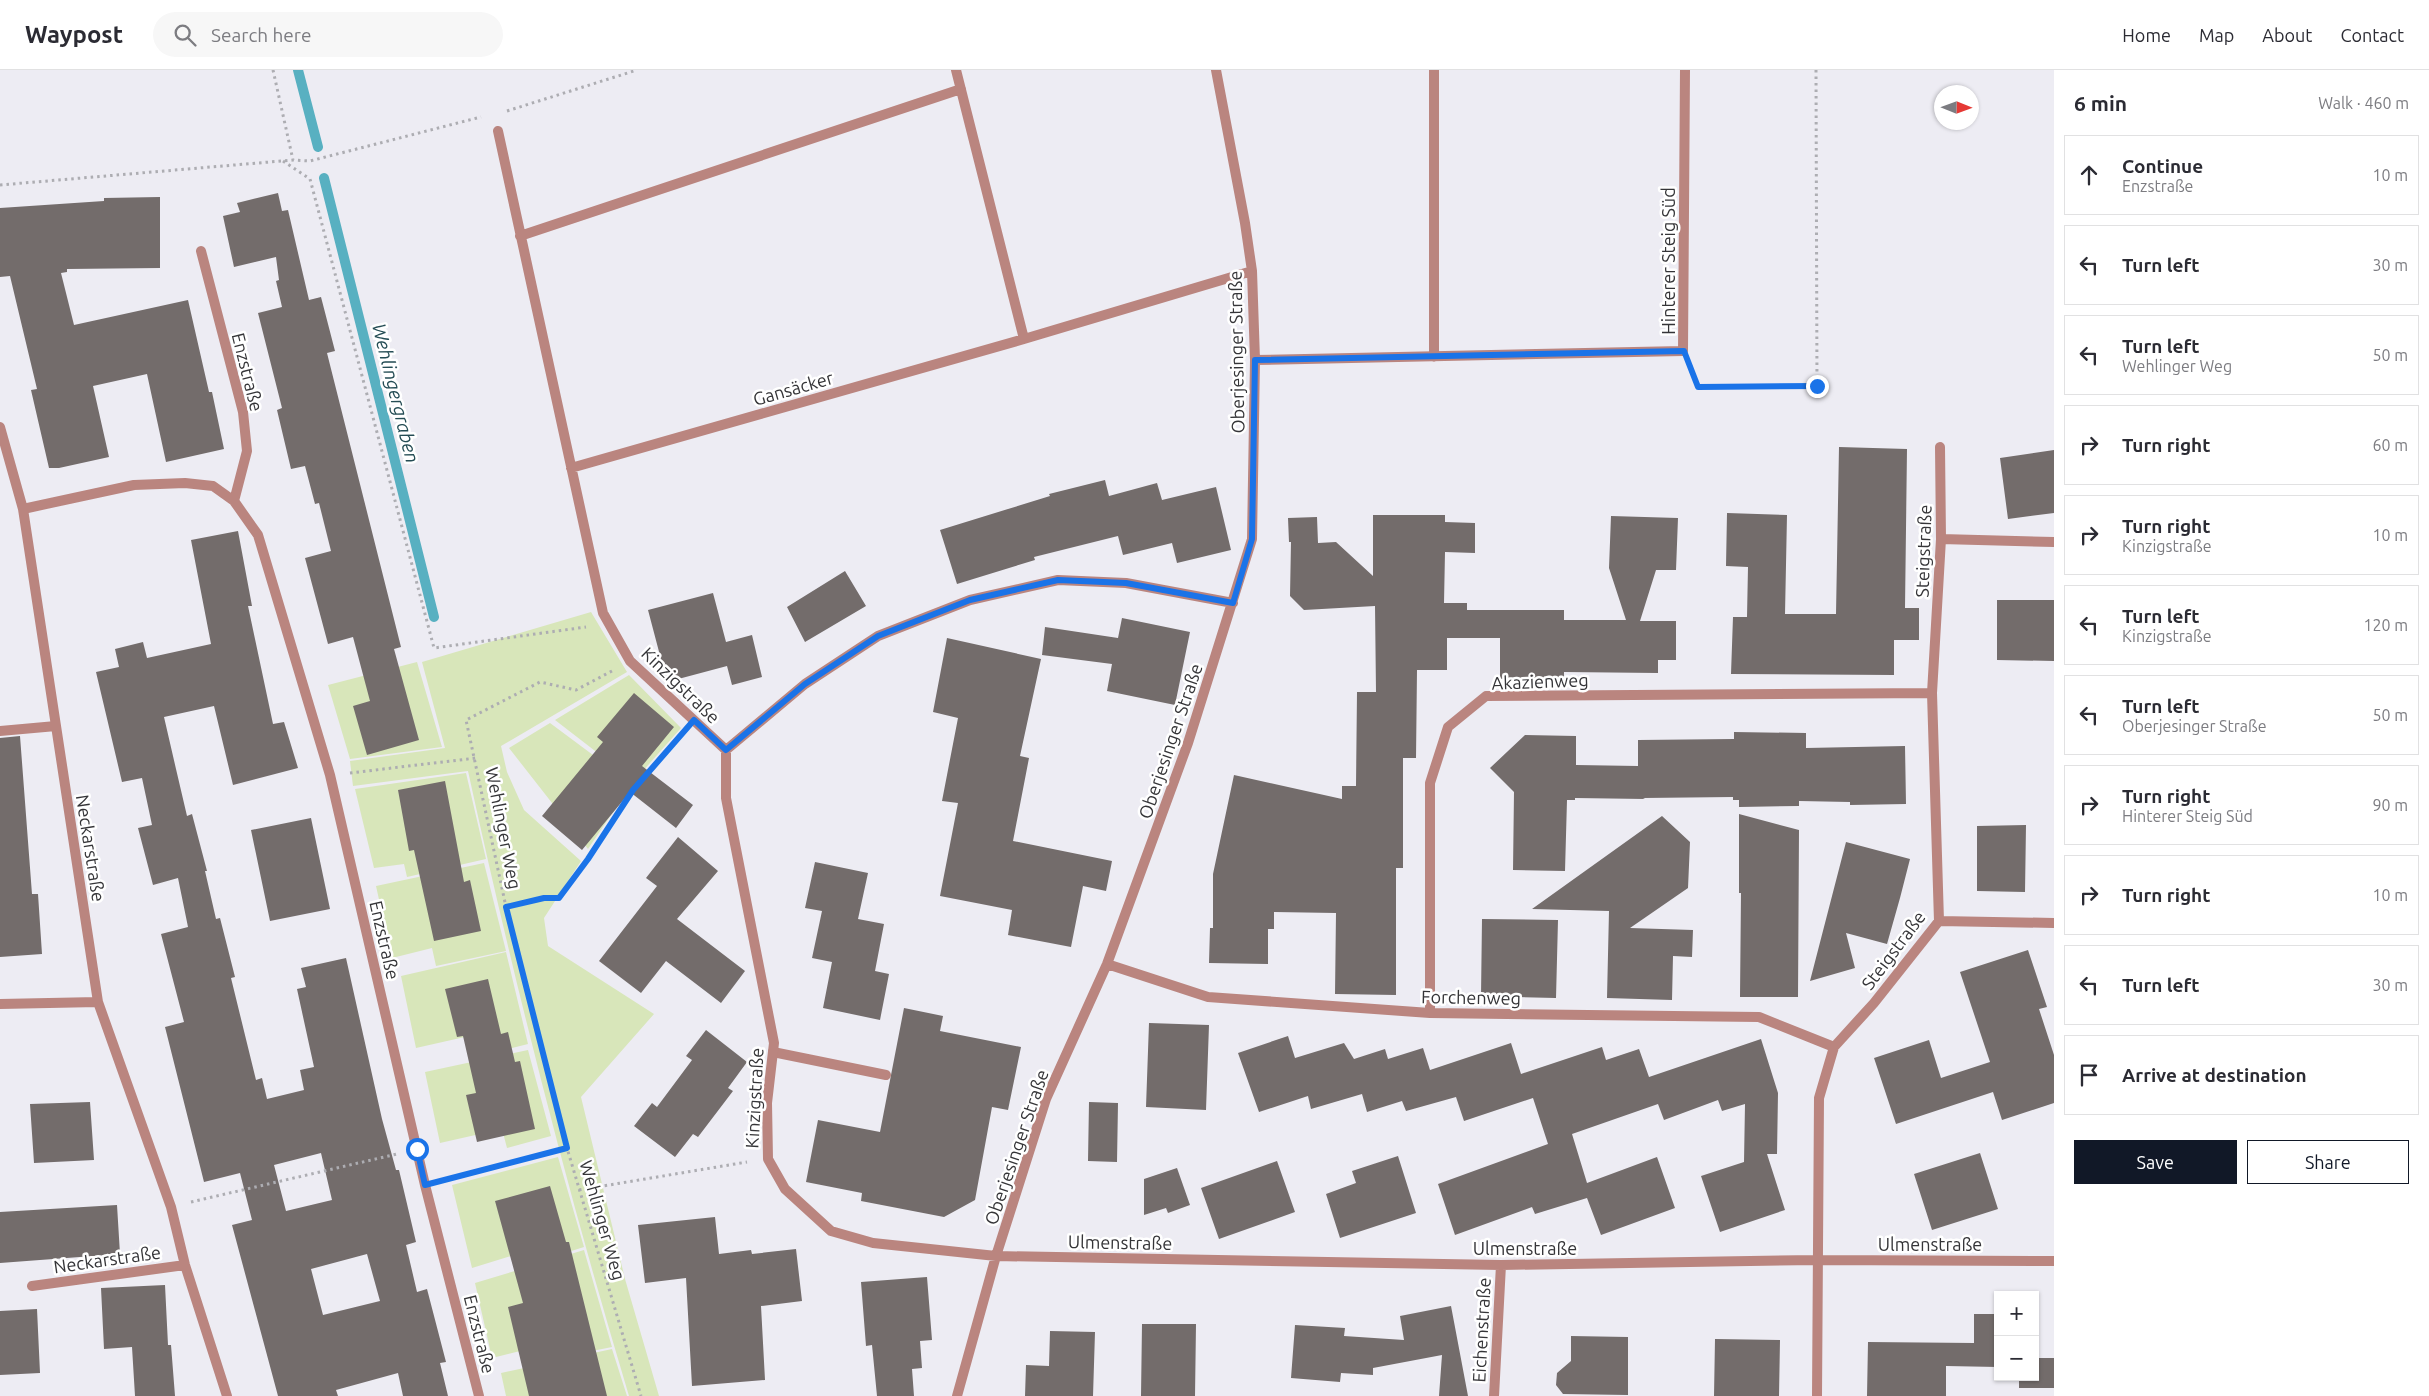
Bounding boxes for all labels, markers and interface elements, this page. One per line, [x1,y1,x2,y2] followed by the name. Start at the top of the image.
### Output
[153,12,503,57] search box
[25,21,123,48] text: Waypost
[171,21,199,49] icon: search
[211,24,311,46] text: Search here
[2122,25,2171,45] text: Home
[2199,25,2234,45] text: Map
[2262,25,2312,45] text: About
[2340,25,2404,45] text: Contact
[1934,85,1979,130] north arrow
[2074,91,2127,115] text: 6 min
[2318,94,2409,112] text: Walk · 460 m
[2122,155,2203,177] text: Continue
[2075,161,2103,189] icon: ahead
[2372,166,2408,184] text: 10 m
[2122,177,2193,195] text: Enzstraße
[1658,187,1678,335] street label: Hinterer Steig Süd
[2075,251,2103,279] icon: left
[2122,254,2200,276] text: Turn left
[2372,256,2408,274] text: 30 m
[1225,271,1247,433] street label: Oberjesinger Straße
[368,321,424,465] water label: Wehlingergraben
[229,331,267,413] street label: Enzstraße
[2122,335,2200,357] text: Turn left
[2075,341,2103,369] icon: left
[2372,346,2408,364] text: 50 m
[2122,357,2232,375] text: Wehlinger Weg
[751,367,836,409] street label: Gansäcker
[1806,375,1829,398] route end
[2075,431,2103,459] icon: right
[2122,434,2210,456] text: Turn right
[2372,436,2408,454] text: 60 m
[1911,504,1935,598] street label: Steigstraße
[2122,515,2210,537] text: Turn right
[2075,521,2103,549] icon: right
[2372,526,2408,544] text: 10 m
[2122,537,2212,555] text: Kinzigstraße
[2122,605,2200,627] text: Turn left
[2075,611,2103,639] icon: left
[2363,616,2408,634] text: 120 m
[2122,627,2212,645] text: Kinzigstraße
[638,643,724,727] street label: Kinzigstraße
[1134,661,1206,821] street label: Oberjesinger Straße
[1491,669,1589,693] street label: Akazienweg
[2122,695,2200,717] text: Turn left
[2075,701,2103,729] icon: left
[2372,706,2408,724] text: 50 m
[2122,717,2267,735] text: Oberjesinger Straße
[482,765,526,891] street label: Wehlinger Weg
[2122,785,2210,807] text: Turn right
[2075,791,2103,819] icon: right
[73,793,109,903] street label: Neckarstraße
[2372,796,2408,814] text: 90 m
[2122,807,2253,825] text: Hinterer Steig Süd
[2075,881,2103,909] icon: right
[2122,884,2210,906] text: Turn right
[2372,886,2408,904] text: 10 m
[366,899,404,981] street label: Enzstraße
[1857,907,1929,993] street label: Steigstraße
[2075,971,2103,999] icon: left
[2122,974,2200,996] text: Turn left
[2372,976,2408,994] text: 30 m
[1421,986,1521,1008] street label: Forchenweg
[741,1047,767,1149] street label: Kinzigstraße
[2075,1061,2103,1089] icon: arrive
[2122,1064,2307,1086] text: Arrive at destination
[980,1067,1052,1227] street label: Oberjesinger Straße
[406,1138,429,1161] route start
[2074,1140,2237,1184] button: Save
[2247,1140,2409,1184] button: Share
[576,1158,630,1282] street label: Wehlinger Weg
[1068,1231,1172,1253] street label: Ulmenstraße
[1878,1234,1982,1254] street label: Ulmenstraße
[1473,1238,1577,1258] street label: Ulmenstraße
[52,1242,162,1276] street label: Neckarstraße
[1468,1277,1494,1383] street label: Eichenstraße
[1994,1291,2039,1381] map controls
[1994,1291,2039,1336] button: +
[461,1293,499,1375] street label: Enzstraße
[1994,1336,2039,1381] button: −

